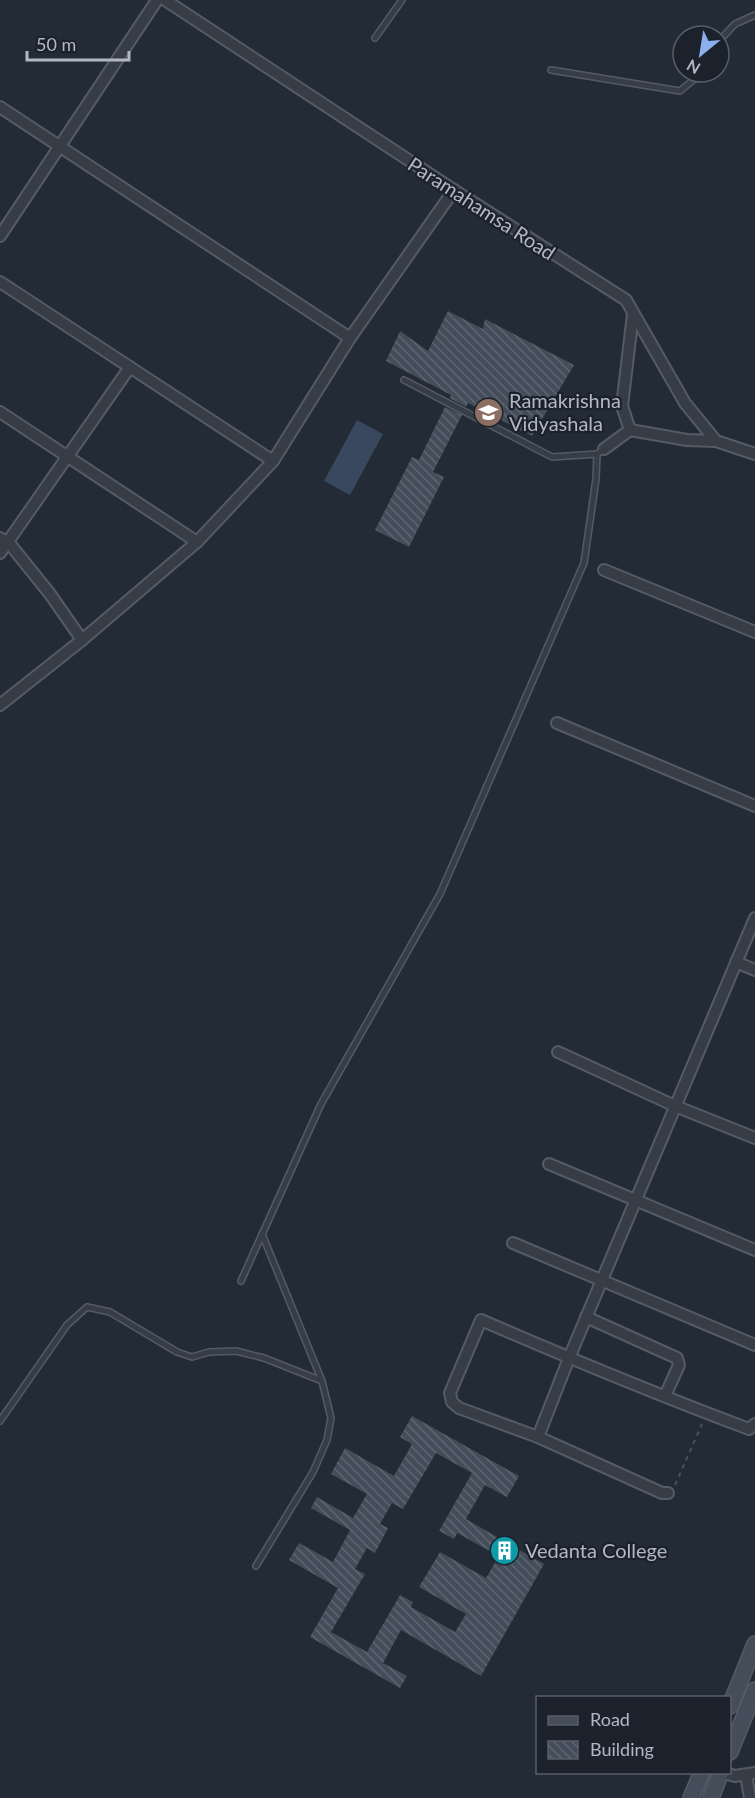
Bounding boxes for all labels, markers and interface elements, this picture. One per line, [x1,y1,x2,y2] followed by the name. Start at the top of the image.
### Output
[27,24,129,62] scale bar
[671,24,731,84] north arrow
[36,33,76,55] text: 50 m
[683,56,703,79] text: N
[404,151,560,265] street label: Paramahamsa Road
[509,388,621,435] place label: Ramakrishna Vidyashala
[472,396,504,428] school or university icon: Ramakrishna Vidyashala
[488,1534,520,1566] building icon: Vedanta College
[525,1538,667,1562] place label: Vedanta College
[536,1696,731,1774] legend
[590,1708,630,1730] text: Road
[590,1738,654,1760] text: Building

